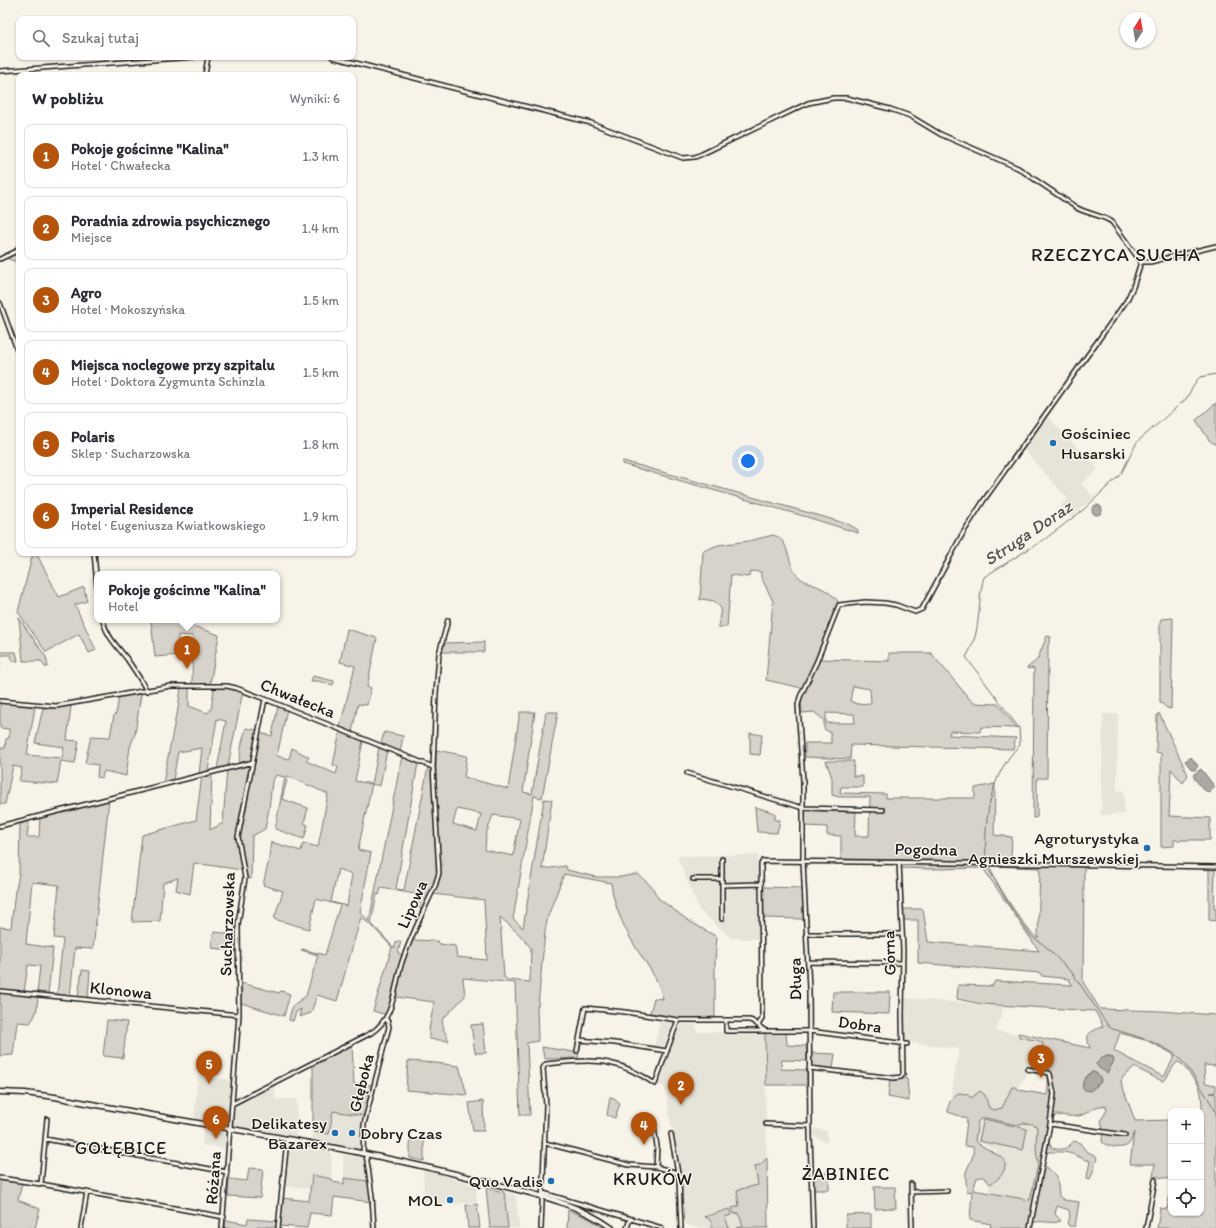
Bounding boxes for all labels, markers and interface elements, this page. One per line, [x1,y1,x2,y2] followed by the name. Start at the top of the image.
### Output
[1120,12,1156,48] north arrow
[16,16,356,60] search box
[30,27,52,49] icon: search
[62,29,139,47] text: Szukaj tutaj
[32,88,103,108] text: W pobliżu
[290,91,340,106] text: Wyniki: 6
[71,140,229,158] text: Pokoje gościnne "Kalina"
[43,149,49,164] text: 1
[303,149,339,164] text: 1.3 km
[71,158,171,173] text: Hotel · Chwałecka
[71,212,270,230] text: Poradnia zdrowia psychicznego
[43,221,49,236] text: 2
[302,221,339,236] text: 1.4 km
[71,230,112,245] text: Miejsce
[1031,243,1201,266] district label: RZECZYCA SUCHA
[71,284,102,302] text: Agro
[42,293,50,308] text: 3
[303,293,339,308] text: 1.5 km
[71,302,185,317] text: Hotel · Mokoszyńska
[71,356,275,374] text: Miejsca noclegowe przy szpitalu
[42,365,50,380] text: 4
[303,365,339,380] text: 1.5 km
[71,374,265,389] text: Hotel · Doktora Zygmunta Schinzla
[1061,423,1131,463] place label: Gościniec Husarski
[71,428,115,446] text: Polaris
[43,437,49,452] text: 5
[303,437,339,452] text: 1.8 km
[1048,438,1058,448] marker: Gościniec Husarski
[71,446,190,461] text: Sklep · Sucharzowska
[738,451,758,471] your location
[980,494,1078,571] water label: Struga Doraz
[71,500,193,518] text: Imperial Residence
[43,509,49,524] text: 6
[303,509,339,524] text: 1.9 km
[71,518,266,533] text: Hotel · Eugeniusza Kwiatkowskiego
[94,571,280,623] popup
[108,581,266,599] text: Pokoje gościnne "Kalina"
[108,599,138,614] text: Hotel
[174,636,200,669] pin: 1
[258,674,339,722] street label: Chwałecka
[968,828,1139,868] place label: Agroturystyka Agnieszki Murszewskiej
[894,838,958,860] street label: Pogodna
[1142,843,1152,853] marker: Agroturystyka Agnieszki Murszewskiej
[215,871,239,976] street label: Sucharzowska
[392,876,432,931] street label: Lipowa
[878,930,900,976] street label: Górna
[785,958,805,1000] street label: Długa
[89,977,153,1003] street label: Klonowa
[837,1011,883,1037] street label: Dobra
[1028,1045,1054,1078] pin: 3
[196,1051,222,1084] pin: 5
[344,1052,378,1114] street label: Głęboka
[668,1072,694,1105] pin: 2
[203,1106,229,1139] pin: 6
[1168,1108,1204,1216] map controls
[1168,1108,1204,1144] button: +
[631,1112,657,1145] pin: 4
[251,1113,328,1153] place label: Delikatesy Bazarex
[360,1123,442,1143] place label: Dobry Czas
[330,1128,340,1138] marker: Delikatesy Bazarex
[347,1128,357,1138] marker: Dobry Czas
[75,1137,167,1159] district label: GOŁĘBICE
[1168,1144,1204,1180] button: −
[201,1151,225,1205] street label: Różana
[802,1163,890,1185] district label: ŻABINIEC
[613,1168,693,1190] district label: KRUKÓW
[469,1171,543,1191] place label: Quo Vadis
[546,1176,556,1186] marker: Quo Vadis
[1168,1180,1204,1216] button: locate
[408,1190,442,1210] place label: MOL
[445,1195,455,1205] marker: MOL

